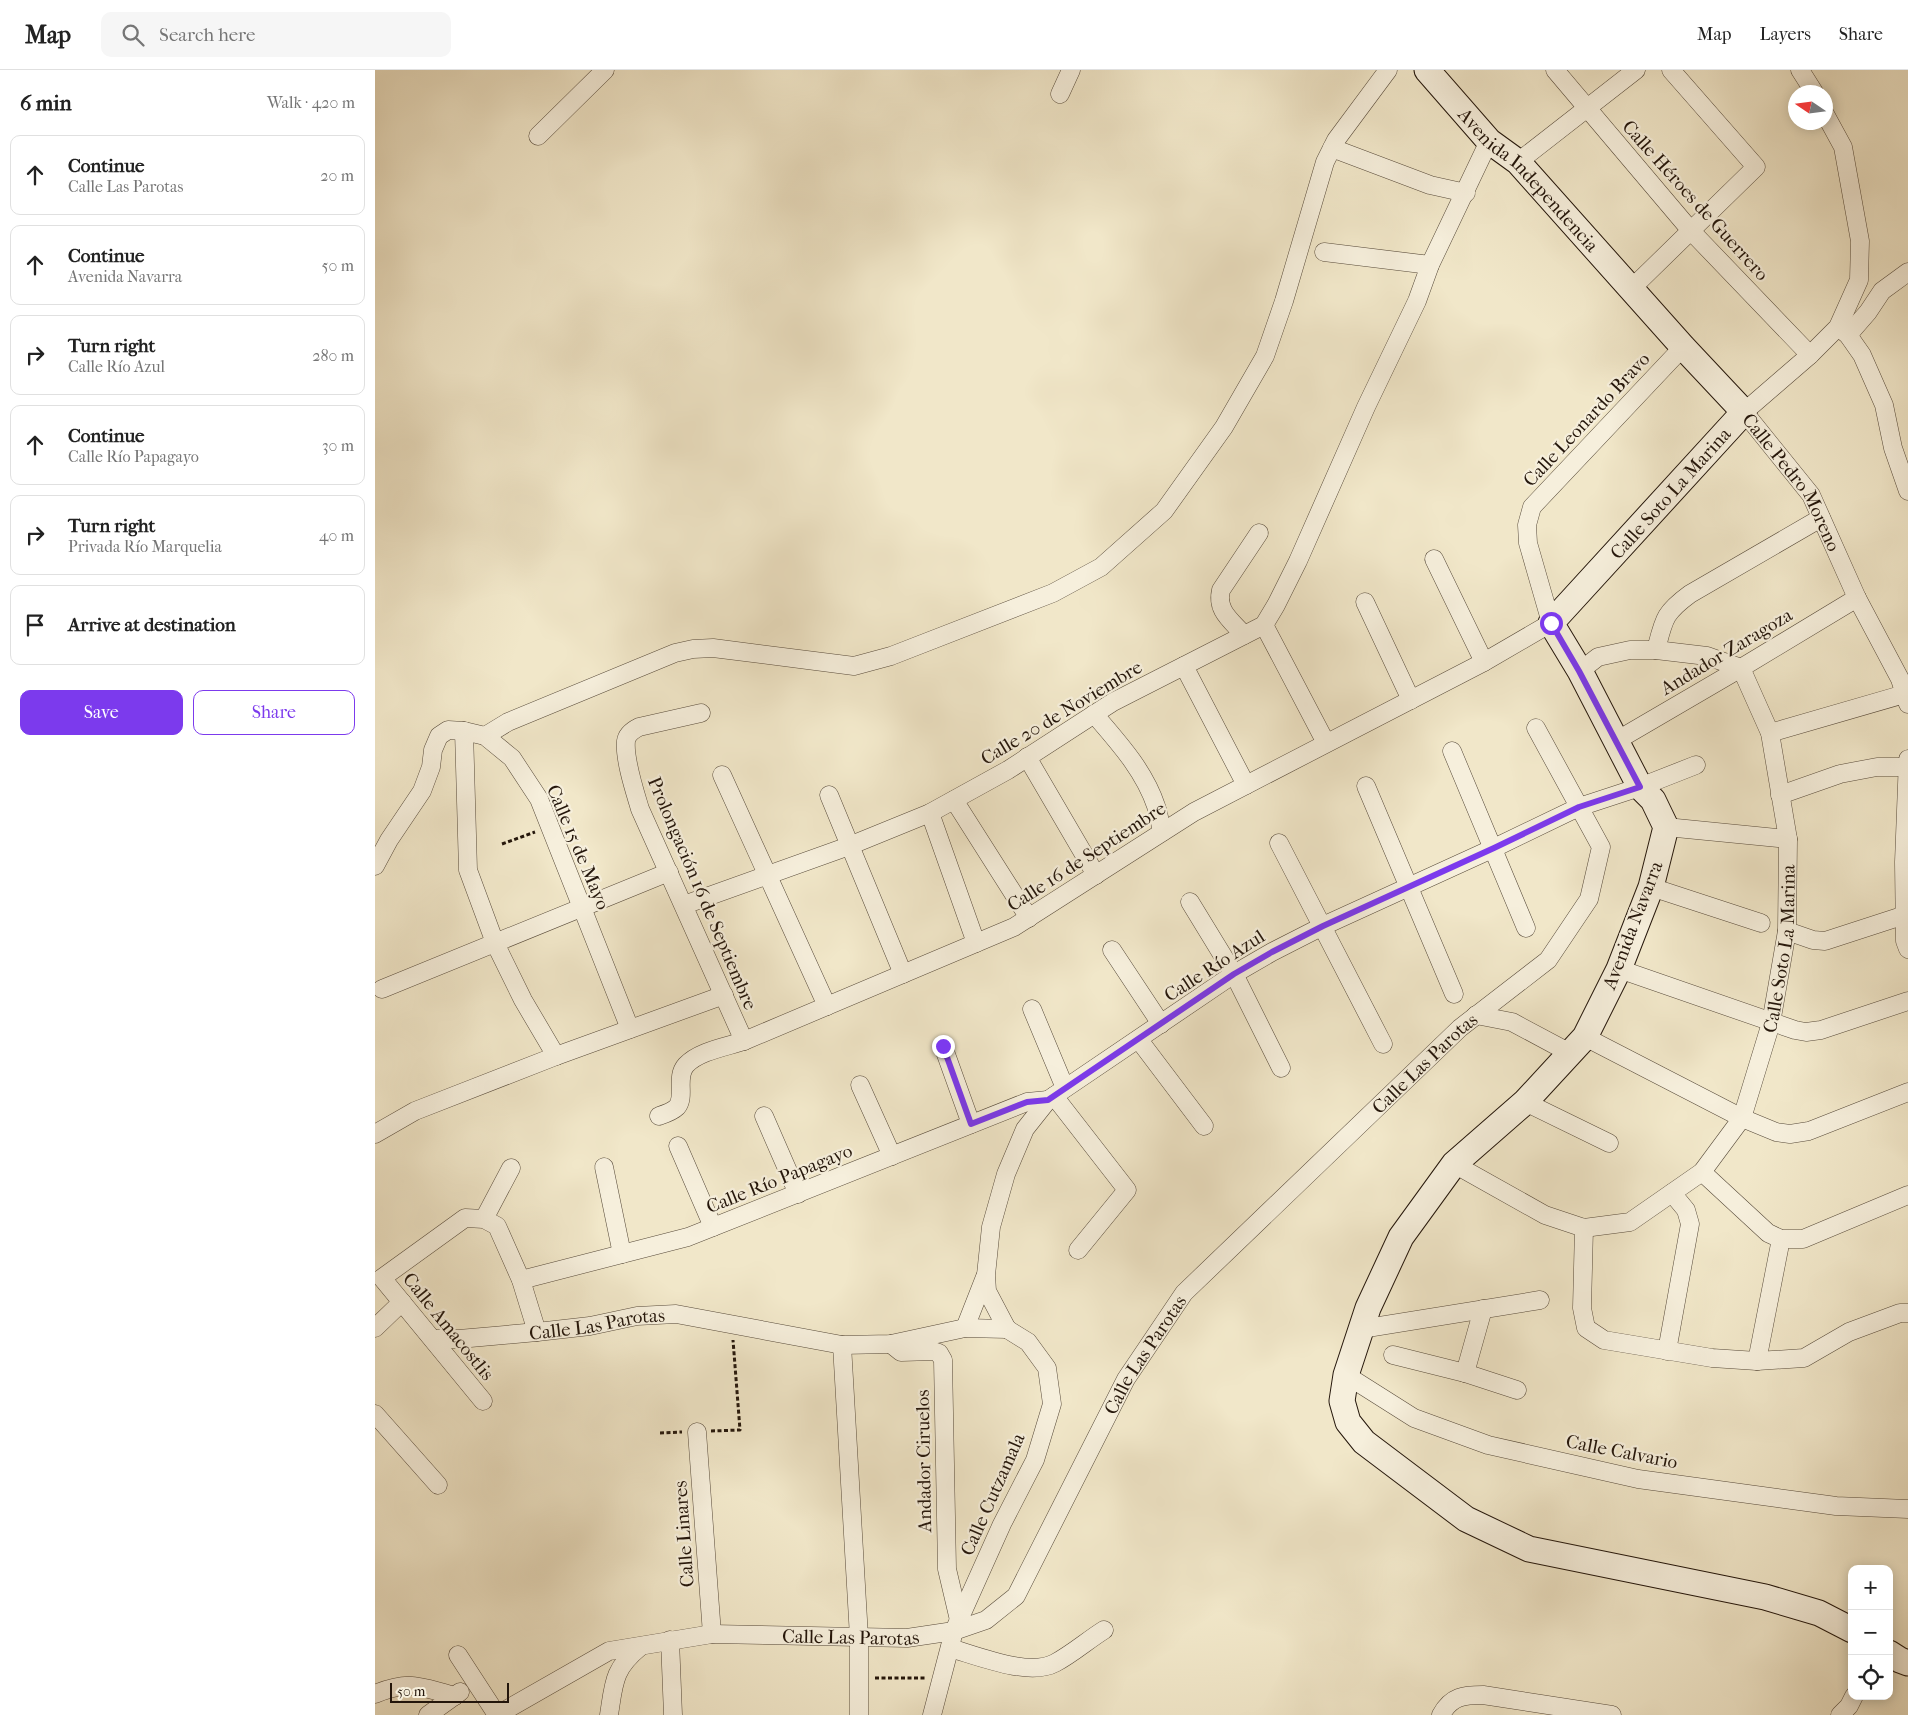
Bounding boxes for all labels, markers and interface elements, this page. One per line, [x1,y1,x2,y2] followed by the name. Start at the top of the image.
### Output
[101,12,451,57] search box
[25,21,71,49] text: Map
[119,21,147,49] icon: search
[159,24,255,46] text: Search here
[1697,24,1731,45] text: Map
[1759,24,1811,45] text: Layers
[1839,24,1883,45] text: Share
[1788,85,1833,130] north arrow
[20,91,72,115] text: 6 min
[267,93,355,112] text: Walk · 420 m
[1453,103,1603,257] street label: Avenida Independencia
[1617,116,1773,286] street label: Calle Héroes de Guerrero
[68,155,144,177] text: Continue
[21,161,49,189] icon: ahead
[320,166,354,185] text: 20 m
[68,177,183,196] text: Calle Las Parotas
[68,245,144,267] text: Continue
[21,251,49,279] icon: ahead
[322,256,354,275] text: 50 m
[68,267,182,286] text: Avenida Navarra
[68,335,155,357] text: Turn right
[21,341,49,369] icon: right
[312,346,354,365] text: 280 m
[1519,348,1655,491] street label: Calle Leonardo Bravo
[68,357,165,376] text: Calle Río Azul
[1737,409,1845,555] street label: Calle Pedro Moreno
[1606,423,1736,564] street label: Calle Soto La Marina
[68,425,144,447] text: Continue
[21,431,49,459] icon: ahead
[322,436,354,455] text: 30 m
[68,447,199,466] text: Calle Río Papagayo
[68,515,155,537] text: Turn right
[21,521,49,549] icon: right
[319,526,354,545] text: 40 m
[68,537,222,556] text: Privada Río Marquelia
[1656,604,1797,700] street label: Andador Zaragoza
[21,611,49,639] icon: arrive
[1540,612,1563,635] route start
[68,614,236,636] text: Arrive at destination
[977,656,1146,770] street label: Calle 20 de Noviembre
[20,690,183,735] button: Save
[193,690,355,735] button: Share
[643,774,761,1013] street label: Prolongación 16 de Septiembre
[542,782,614,913] street label: Calle 15 de Mayo
[1003,797,1170,916] street label: Calle 16 de Septiembre
[1598,858,1668,994] street label: Avenida Navarra
[1759,864,1800,1036] street label: Calle Soto La Marina
[1160,925,1269,1006] street label: Calle Río Azul
[1368,1009,1482,1119] street label: Calle Las Parotas
[932,1035,955,1058] route end
[703,1139,856,1218] street label: Calle Río Papagayo
[398,1268,498,1385] street label: Calle Amacostlis
[1100,1291,1191,1418] street label: Calle Las Parotas
[528,1305,665,1345] street label: Calle Las Parotas
[912,1390,936,1533] street label: Andador Ciruelos
[956,1430,1030,1559] street label: Calle Cutzamala
[1564,1430,1680,1474] street label: Calle Calvario
[669,1480,699,1588] street label: Calle Linares
[1848,1565,1893,1700] map controls
[1848,1565,1893,1610] button: +
[1848,1610,1893,1655] button: −
[782,1625,921,1650] street label: Calle Las Parotas
[1848,1655,1893,1700] button: locate
[390,1680,509,1703] scale bar
[397,1683,425,1700] text: 50 m

